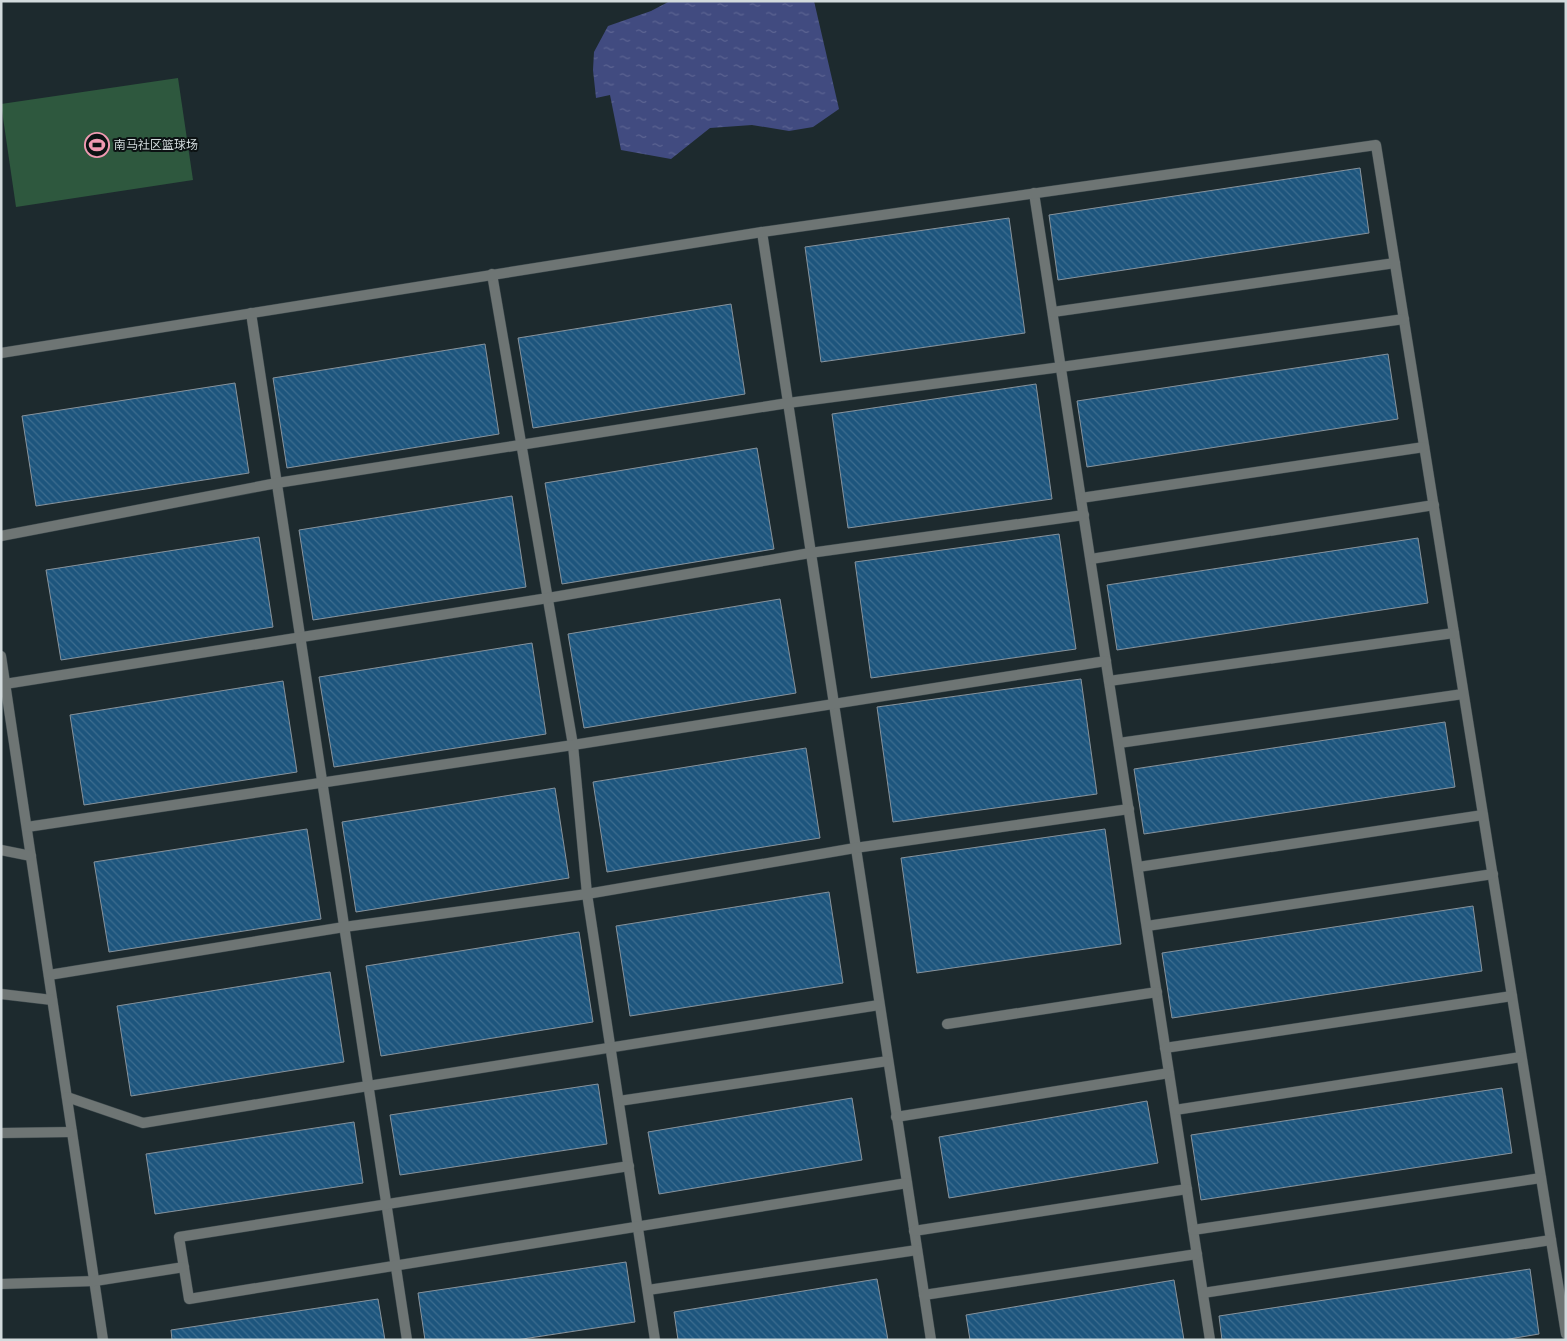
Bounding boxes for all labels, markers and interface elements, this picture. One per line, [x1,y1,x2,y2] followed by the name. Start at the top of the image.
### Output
[84,132,110,158] sports icon: 南马社区篮球场
[114,137,198,152] place label: 南马社区篮球场

